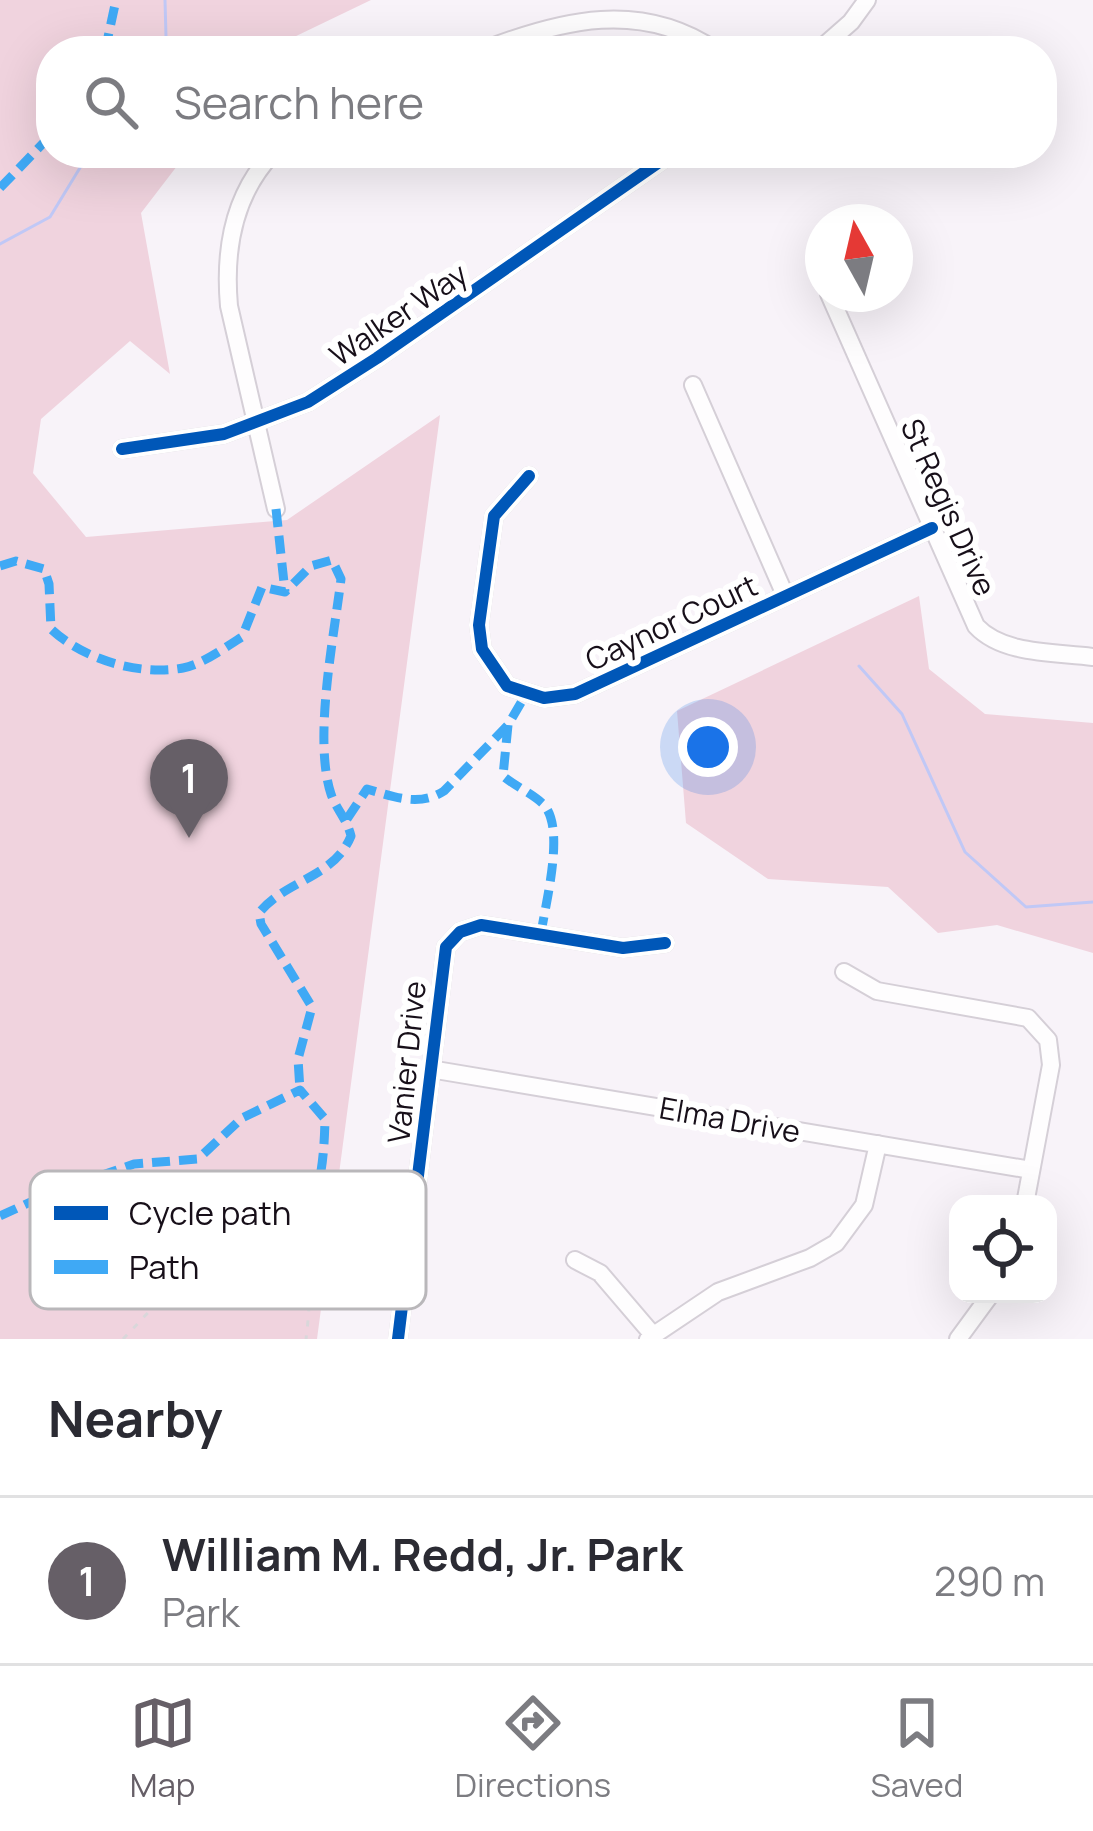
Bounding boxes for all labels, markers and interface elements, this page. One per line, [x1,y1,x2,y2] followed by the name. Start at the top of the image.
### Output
[36,36,1057,168] search box
[78,69,144,135] icon: search
[174,71,424,133] text: Search here
[805,204,913,312] north arrow
[321,253,475,375] street label: Walker Way
[892,412,1006,602] street label: St Regis Drive
[578,564,764,680] street label: Caynor Court
[678,717,738,777] your location
[150,739,228,838] pin: 1
[377,979,435,1145] street label: Vanier Drive
[656,1086,804,1152] street label: Elma Drive
[30,1171,426,1309] legend
[129,1190,291,1235] text: Cycle path
[949,1195,1057,1303] map controls
[949,1195,1057,1303] button: locate
[129,1244,199,1289] text: Path
[48,1383,223,1452] text: Nearby
[162,1523,683,1585] text: William M. Redd, Jr. Park
[78,1554,96,1608] text: 1
[934,1554,1045,1608] text: 290 m
[162,1585,240,1639] text: Park
[130,1690,196,1807] tab: Map
[455,1690,611,1807] tab: Directions
[870,1690,963,1807] tab: Saved

